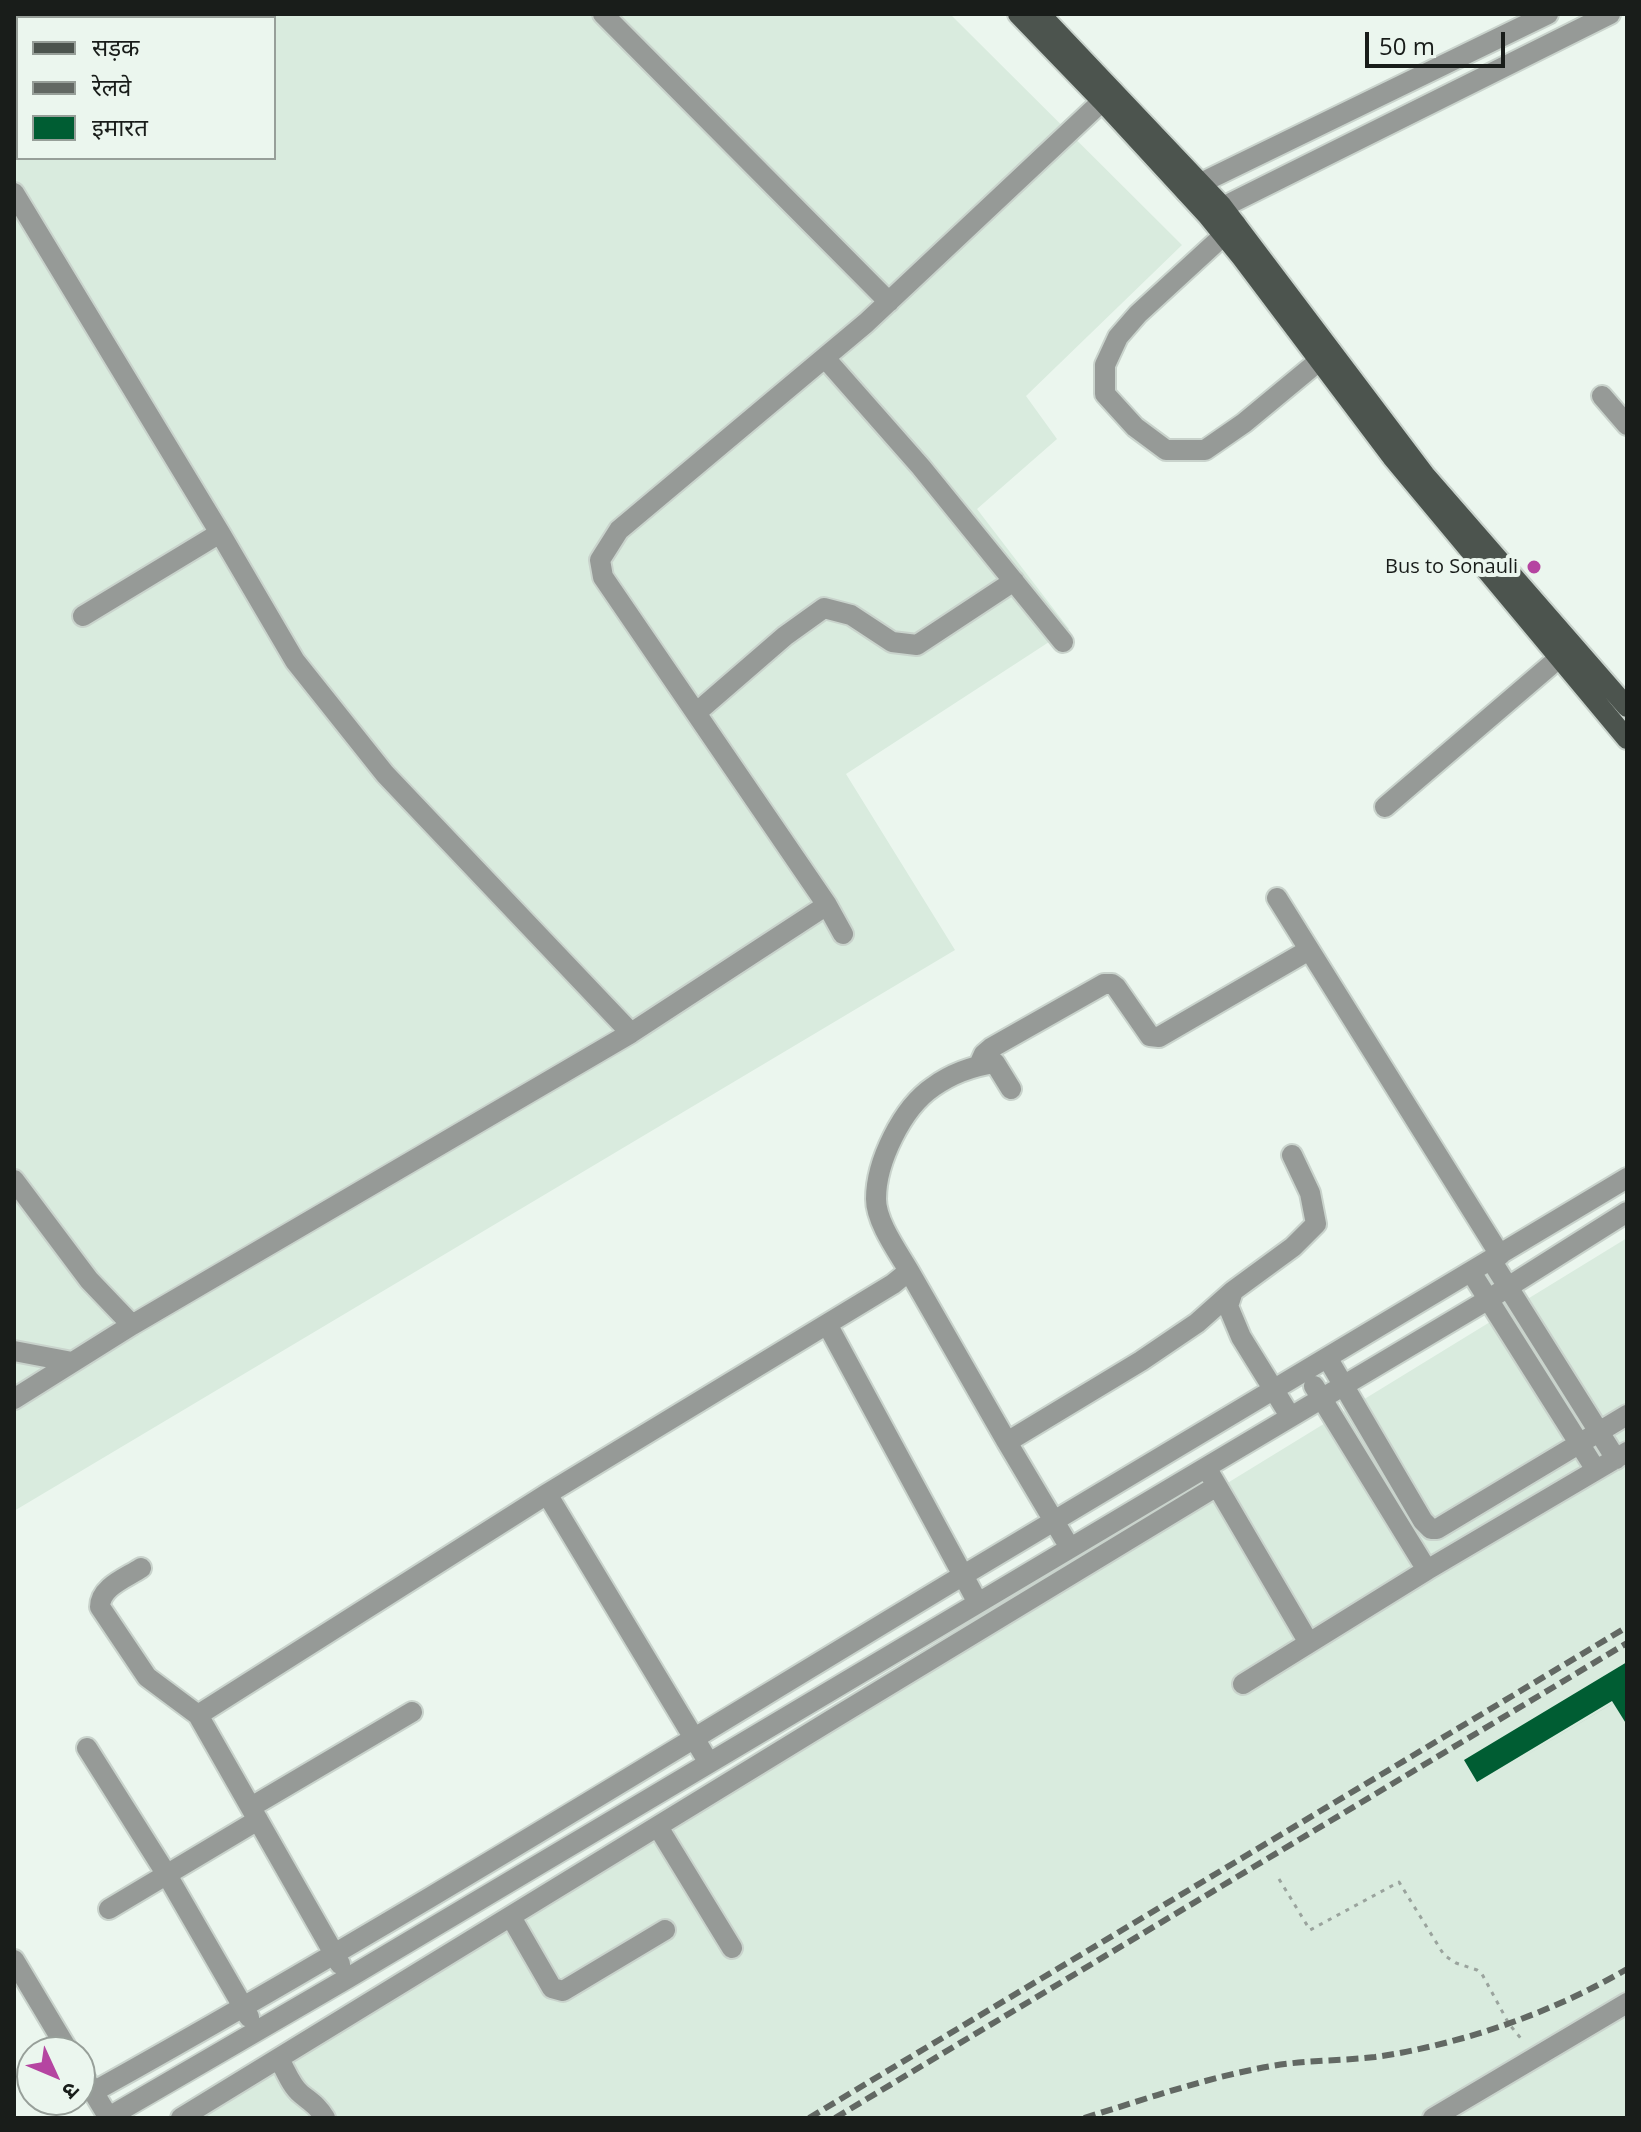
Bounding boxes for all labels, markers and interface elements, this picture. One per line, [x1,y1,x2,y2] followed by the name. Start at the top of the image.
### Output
[16,16,276,160] legend
[1369,16,1509,66] scale bar
[1379,29,1435,62] text: 50 m
[92,30,140,63] text: सड़क
[92,70,131,103] text: रेलवे
[92,110,148,143] text: इमारत
[1385,555,1518,579] place label: Bus to Sonauli
[1525,558,1543,576] marker: Bus to Sonauli
[16,2036,96,2116] north arrow
[57,2076,87,2106] text: उ

